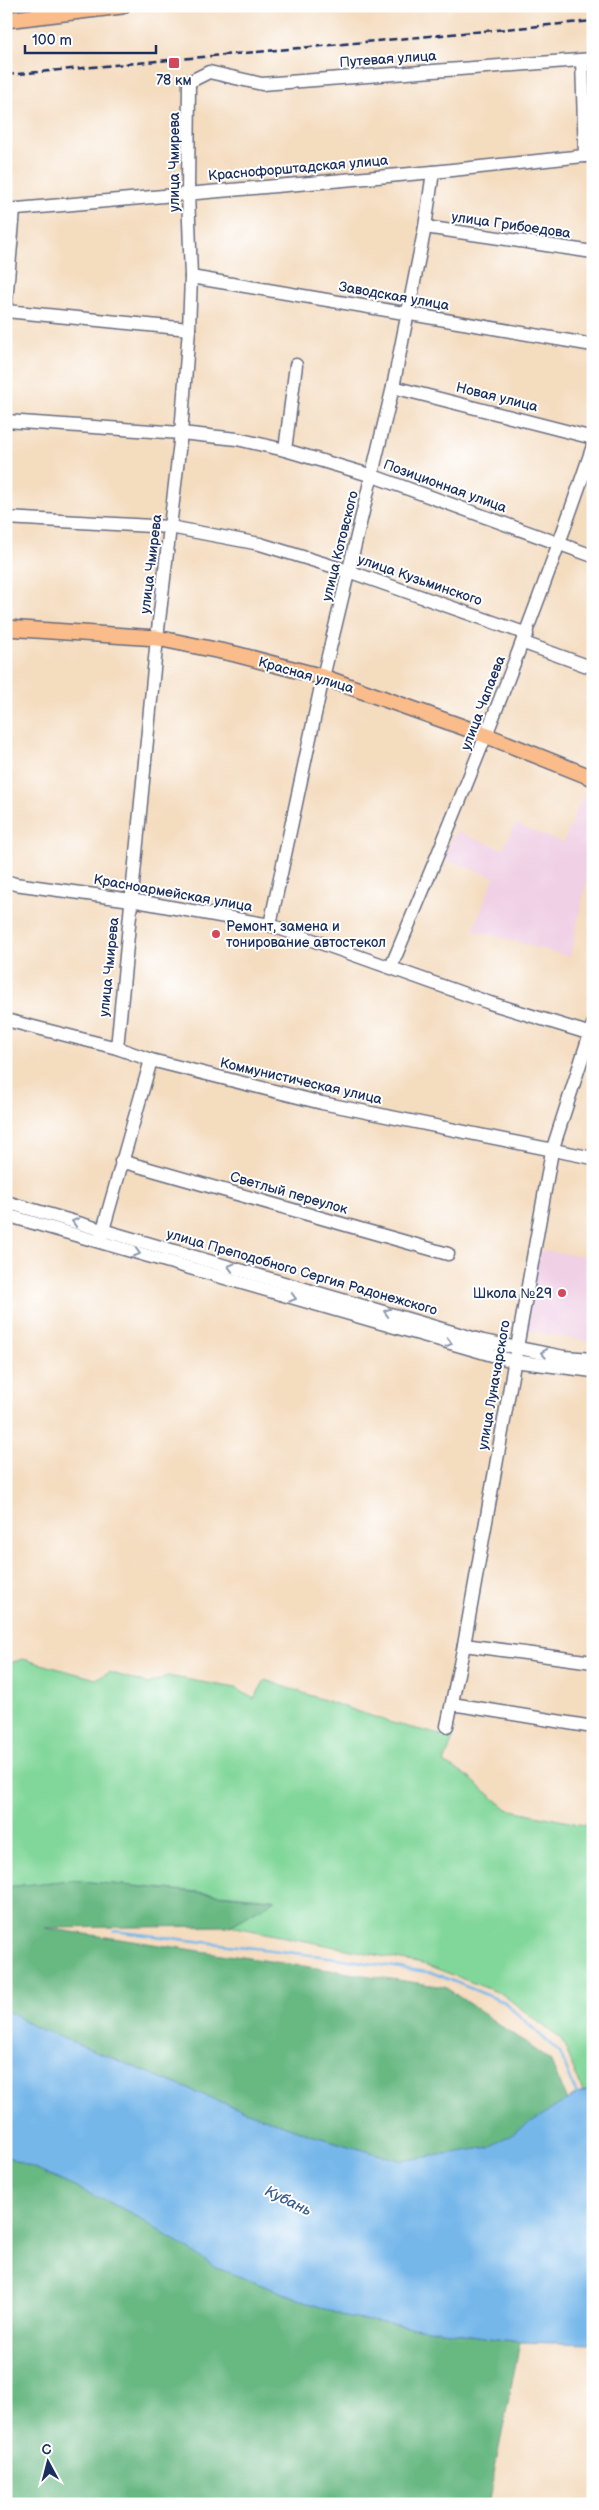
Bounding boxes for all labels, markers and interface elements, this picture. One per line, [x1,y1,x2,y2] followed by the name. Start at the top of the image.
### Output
[25,22,156,54] scale bar
[32,31,72,50] text: 100 m
[339,47,438,71] street label: Путевая улица
[167,56,181,70] marker: 78 км
[156,72,192,89] place label: 78 км
[166,111,183,212] street label: улица Чмирева
[207,152,389,184] street label: Краснофорштадская улица
[450,208,572,242] street label: улица Грибоедова
[337,278,451,314] street label: Заводская улица
[454,379,540,416] street label: Новая улица
[381,456,510,516] street label: Позиционная улица
[318,489,362,603] street label: улица Котовского
[136,513,166,615] street label: улица Чмирева
[356,551,484,609] street label: улица Кузьминского
[256,653,356,697] street label: Красная улица
[457,653,509,753] street label: улица Чапаева
[92,871,255,915] street label: Красноармейская улица
[95,916,123,1018] street label: улица Чмирева
[226,918,386,951] place label: Ремонт, замена и тонирование автостекол
[210,928,222,940] marker: Ремонт, замена и тонирование автостекол
[218,1054,384,1108] street label: Коммунистическая улица
[228,1168,350,1218] street label: Светлый переулок
[71,1217,80,1228] one-way arrow
[165,1225,439,1319] street label: улица Преподобного Сергия Радонежского
[133,1247,141,1257] one-way arrow
[228,1263,236,1273] one-way arrow
[473,1285,552,1302] place label: Школа №29
[556,1287,568,1299] marker: Школа №29
[289,1292,297,1302] one-way arrow
[384,1308,392,1318] one-way arrow
[474,1319,514,1451] street label: улица Луначарского
[445,1337,453,1347] one-way arrow
[540,1349,549,1359] one-way arrow
[262,2182,314,2220] water label: Кубань
[22,2438,72,2488] north arrow
[41,2441,53,2459] text: С

